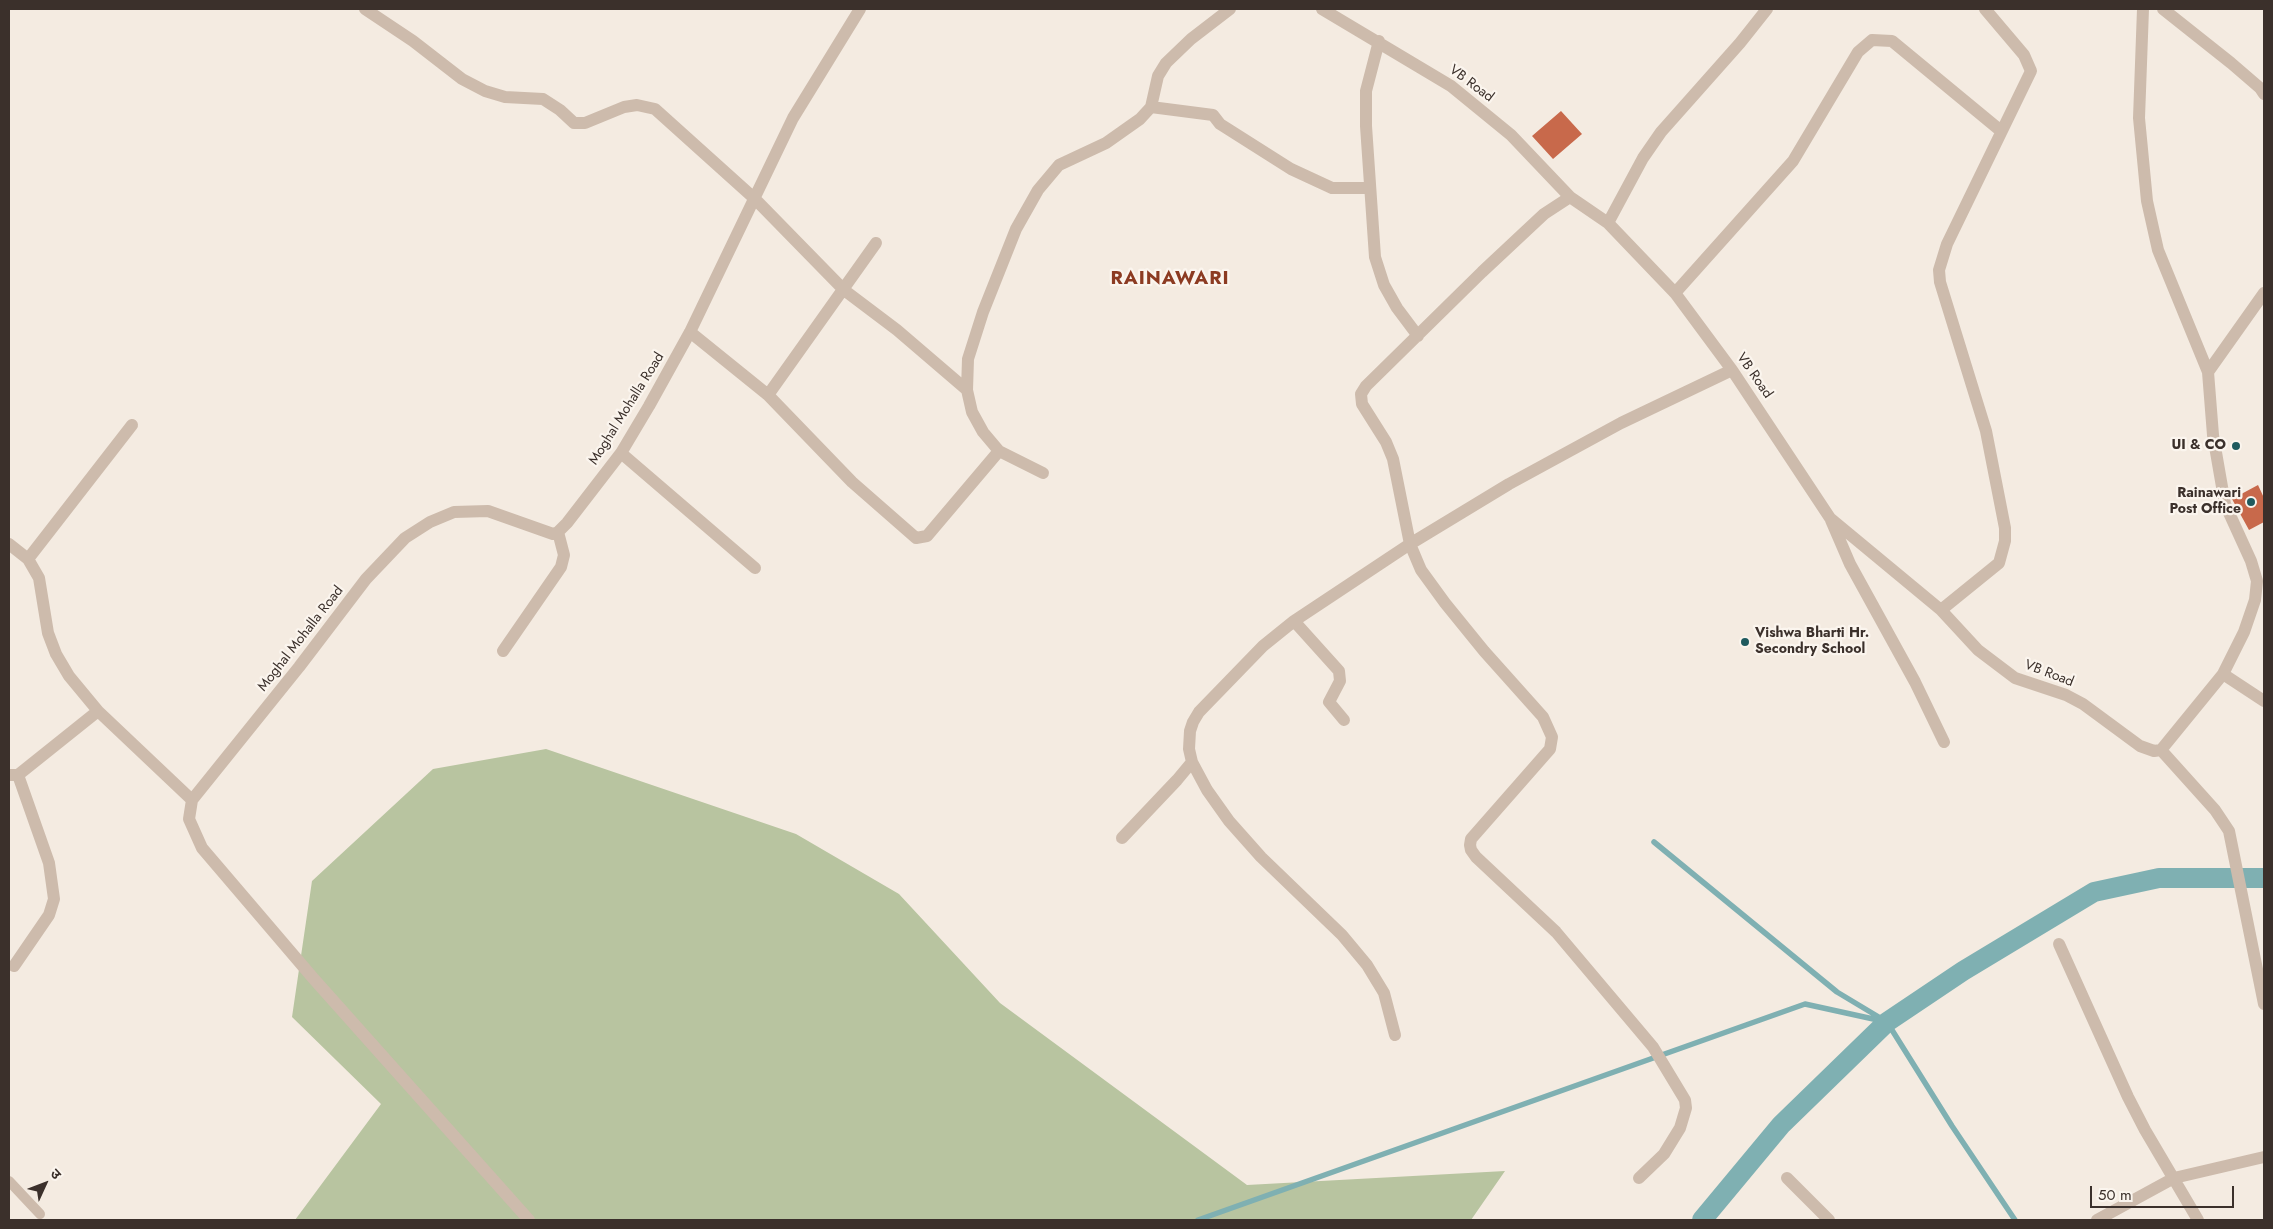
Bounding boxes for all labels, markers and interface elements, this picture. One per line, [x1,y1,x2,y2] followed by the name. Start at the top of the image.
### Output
[1445,62,1497,106] street label: VB Road
[1109,268,1231,290] district label: RAINAWARI
[586,350,668,468] street label: Moghal Mohalla Road
[1732,350,1776,402] street label: VB Road
[2171,438,2226,454] place label: UI & CO
[2230,440,2242,452] marker: UI & CO
[2169,486,2241,518] place label: Rainawari Post Office
[2245,496,2257,508] marker: Rainawari Post Office
[255,583,347,695] street label: Moghal Mohalla Road
[1755,626,1869,658] place label: Vishwa Bharti Hr. Secondry School
[1739,636,1751,648] marker: Vishwa Bharti Hr. Secondry School
[2022,657,2076,691] street label: VB Road
[20,1159,70,1209] north arrow
[46,1164,66,1184] text: उ
[2093,1176,2237,1208] scale bar
[2098,1184,2132,1206] text: 50 m

